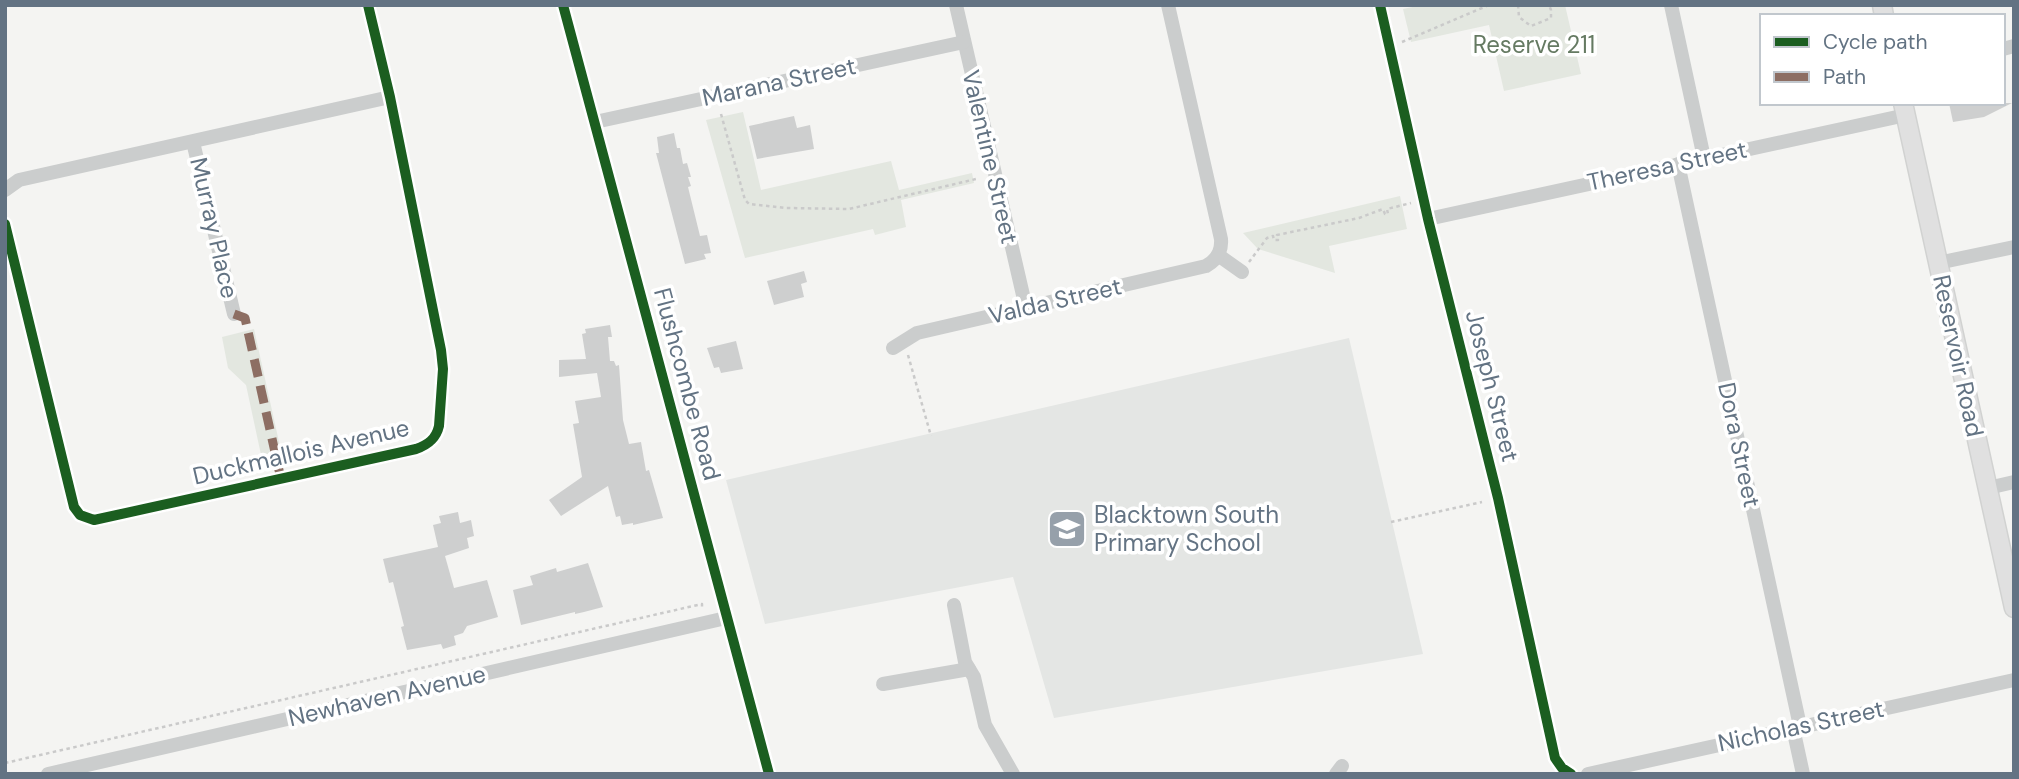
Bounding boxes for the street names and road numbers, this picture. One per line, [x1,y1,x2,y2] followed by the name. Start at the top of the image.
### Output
[699,50,859,113] street label: Marana Street
[955,67,1026,247] street label: Valentine Street
[1584,133,1750,198] street label: Theresa Street
[183,154,246,301] street label: Murray Place
[985,270,1124,331] street label: Valda Street
[1926,272,1991,440] street label: Reservoir Road
[647,284,728,484] street label: Flushcombe Road
[1459,307,1526,465] street label: Joseph Street
[1711,380,1768,510] street label: Dora Street
[190,412,412,491] street label: Duckmallois Avenue
[285,658,489,733] street label: Newhaven Avenue
[1715,693,1887,758] street label: Nicholas Street

